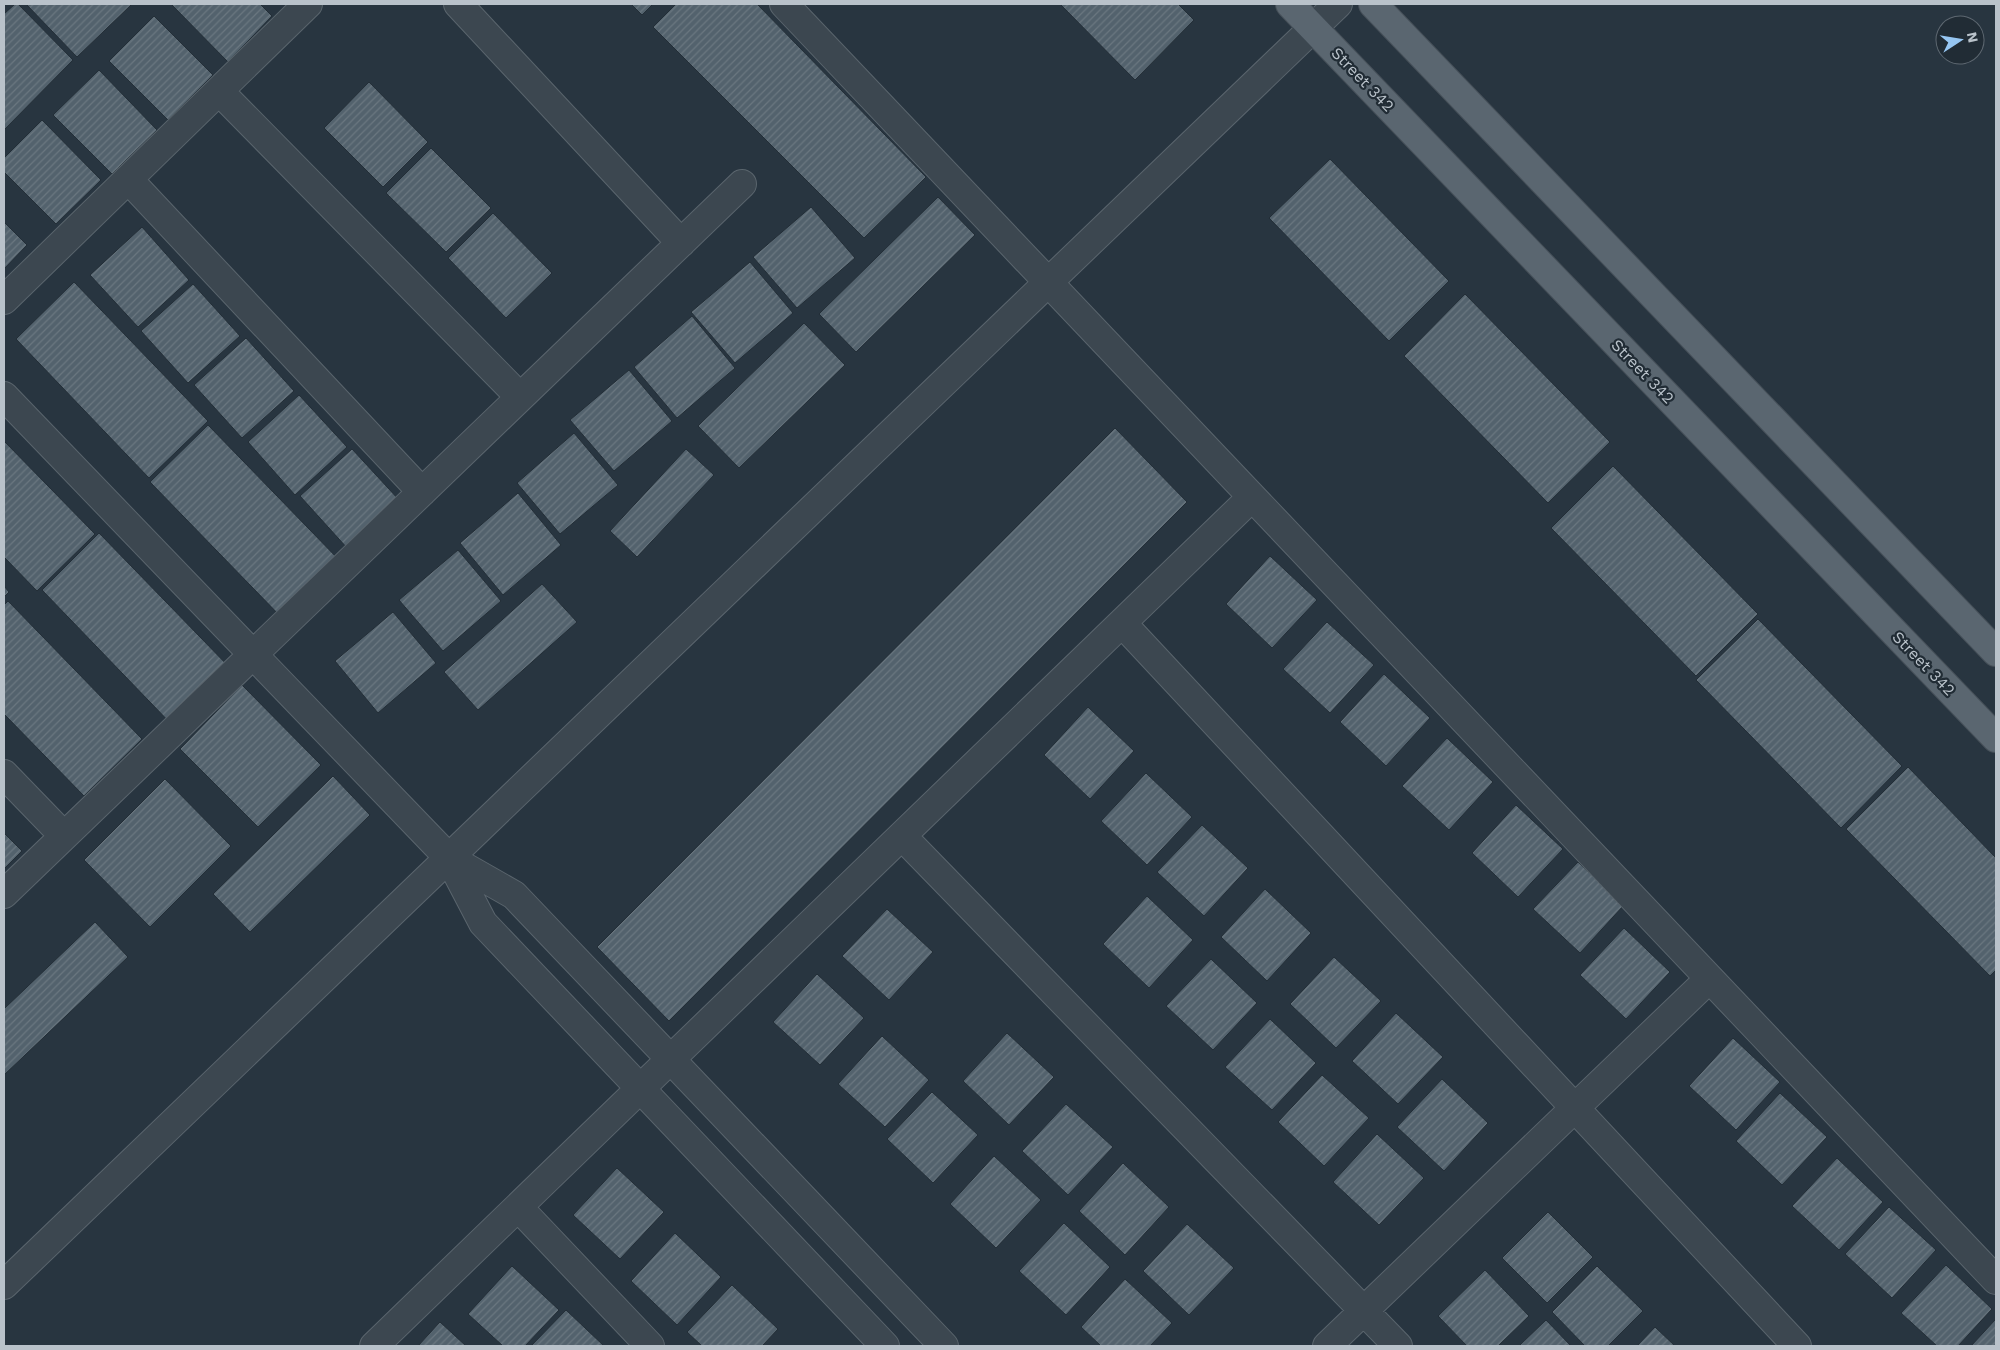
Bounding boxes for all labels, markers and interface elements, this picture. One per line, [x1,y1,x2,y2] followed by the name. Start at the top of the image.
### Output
[1935,15,1985,65] north arrow
[1964,31,1982,44] text: N
[1327,43,1398,115] street label: Street 342
[1607,335,1678,407] street label: Street 342
[1888,627,1959,699] street label: Street 342

